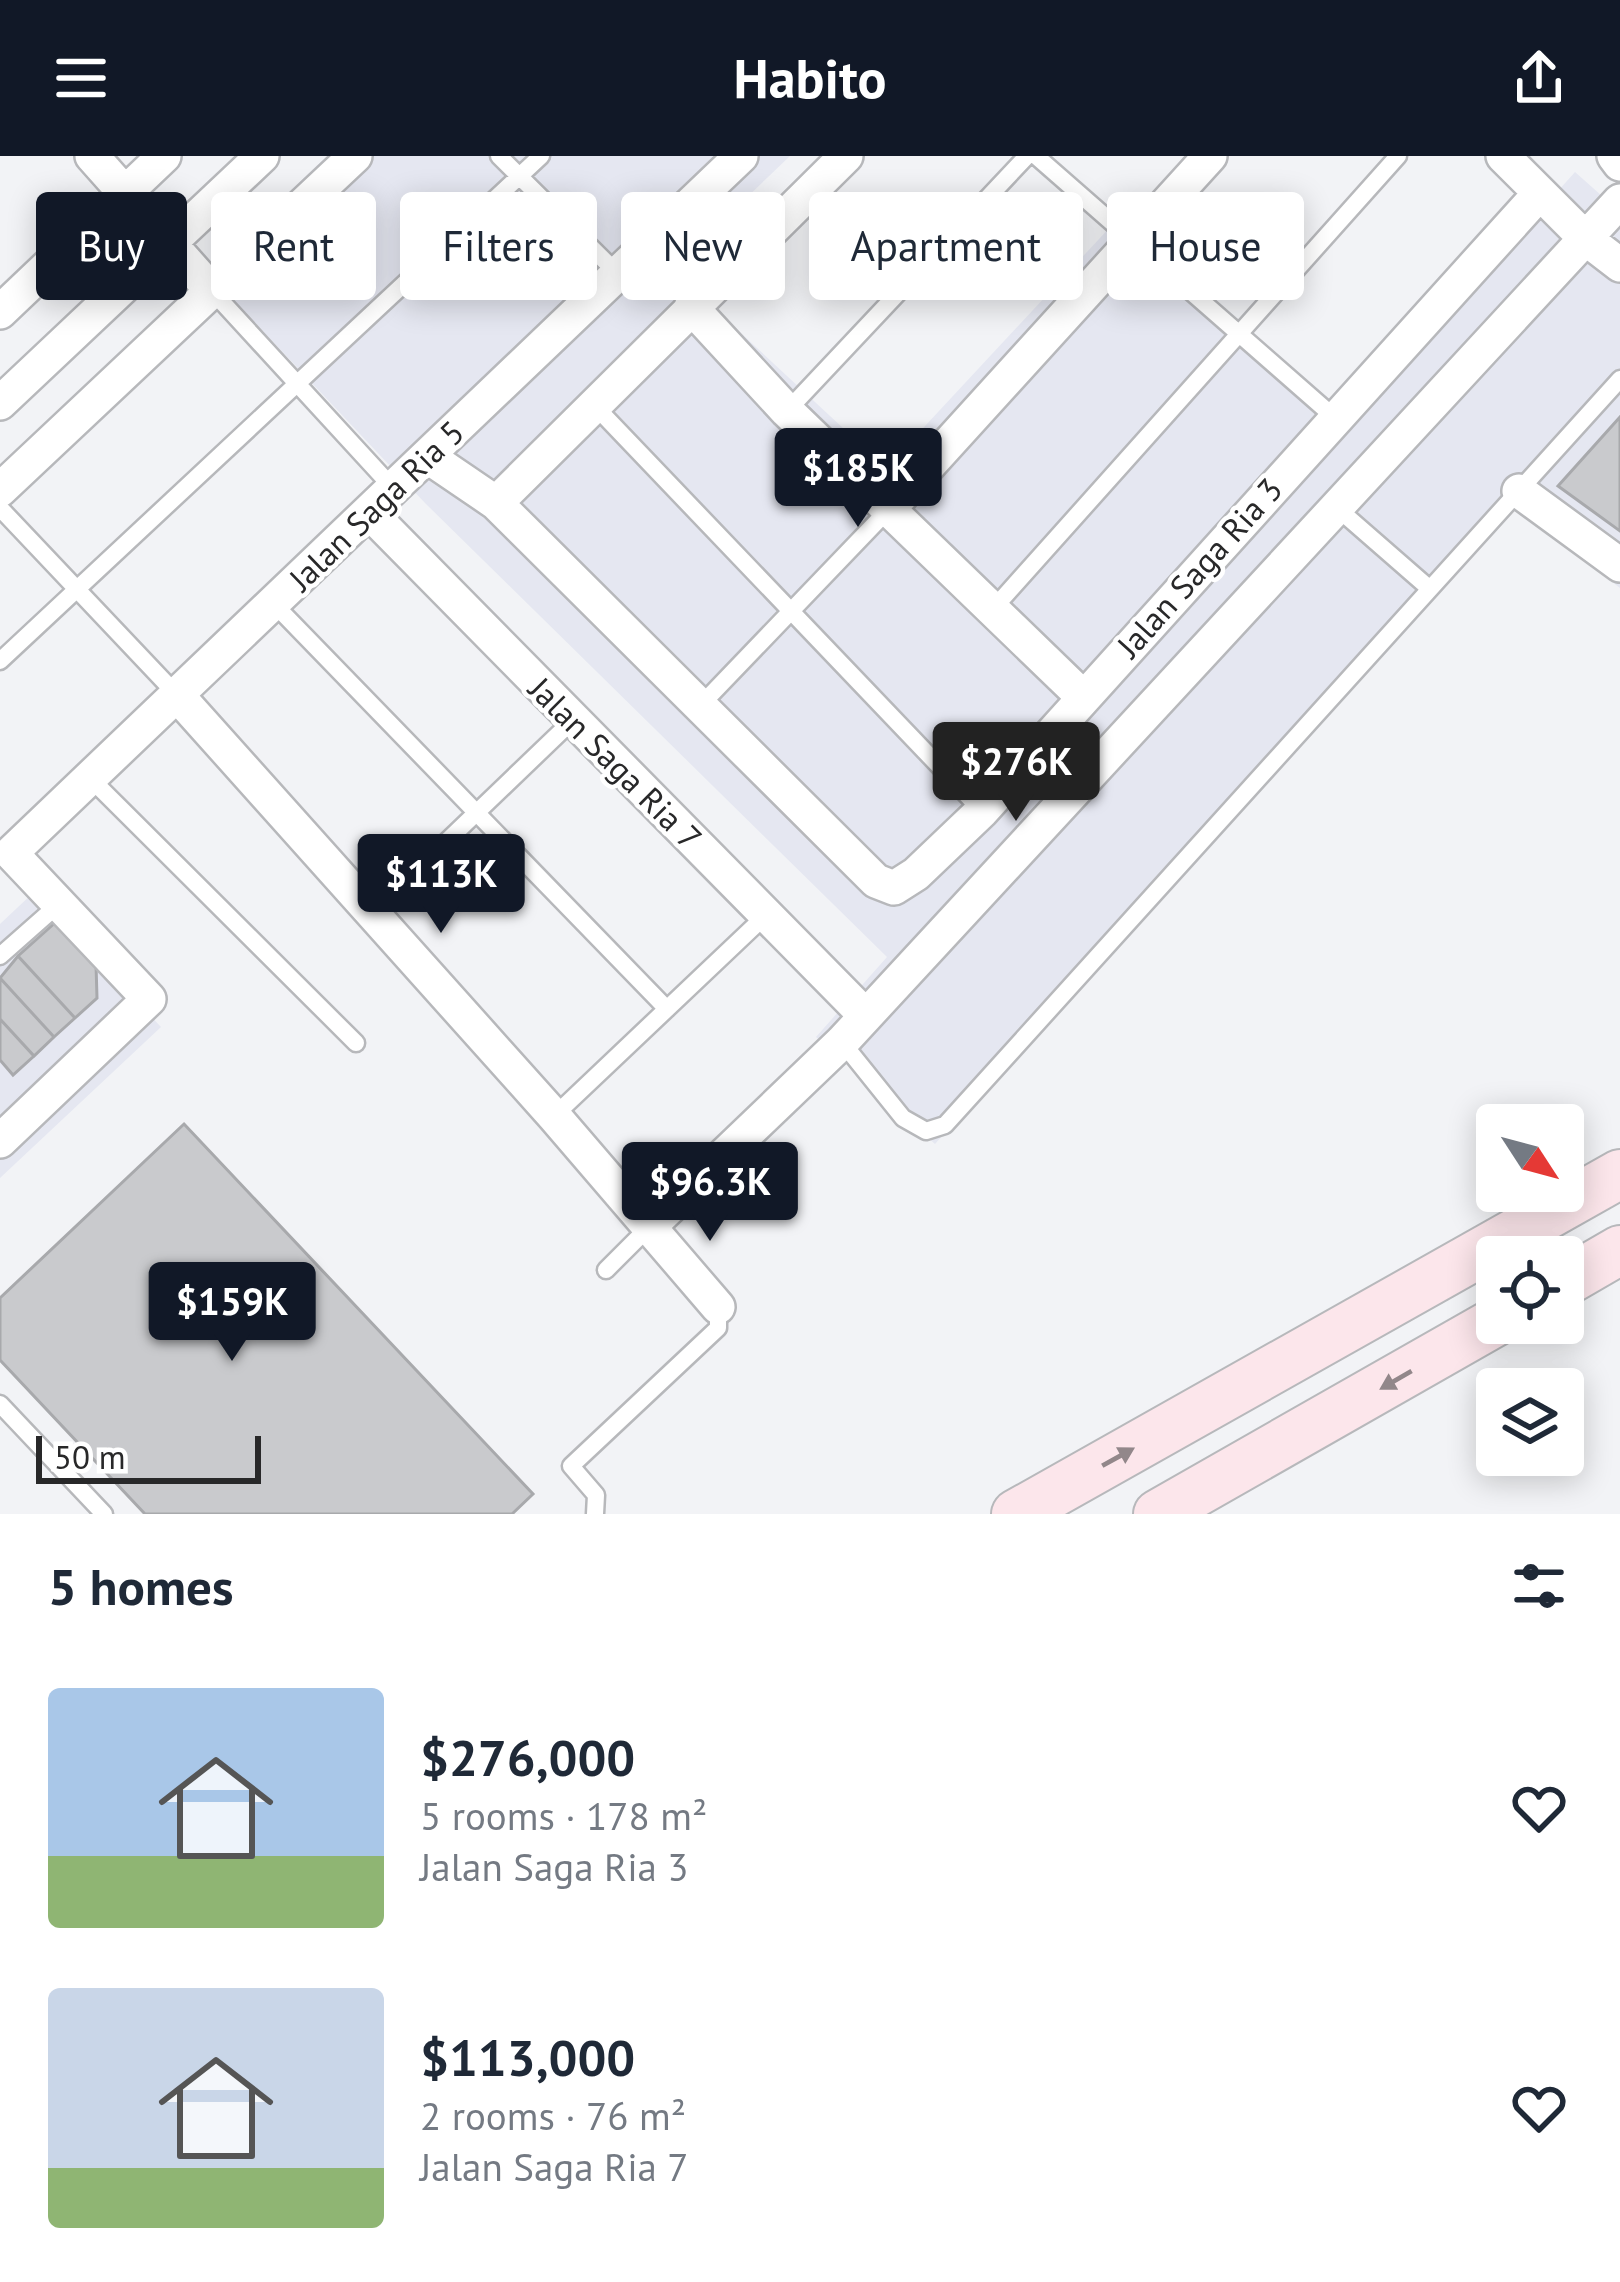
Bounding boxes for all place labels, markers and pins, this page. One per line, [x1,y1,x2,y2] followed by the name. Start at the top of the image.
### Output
[774,428,942,530] pin: $185K
[932,722,1100,824] pin: $276K
[357,834,525,936] pin: $113K
[612,1142,808,1244] pin: $96.3K
[148,1262,316,1364] pin: $159K

